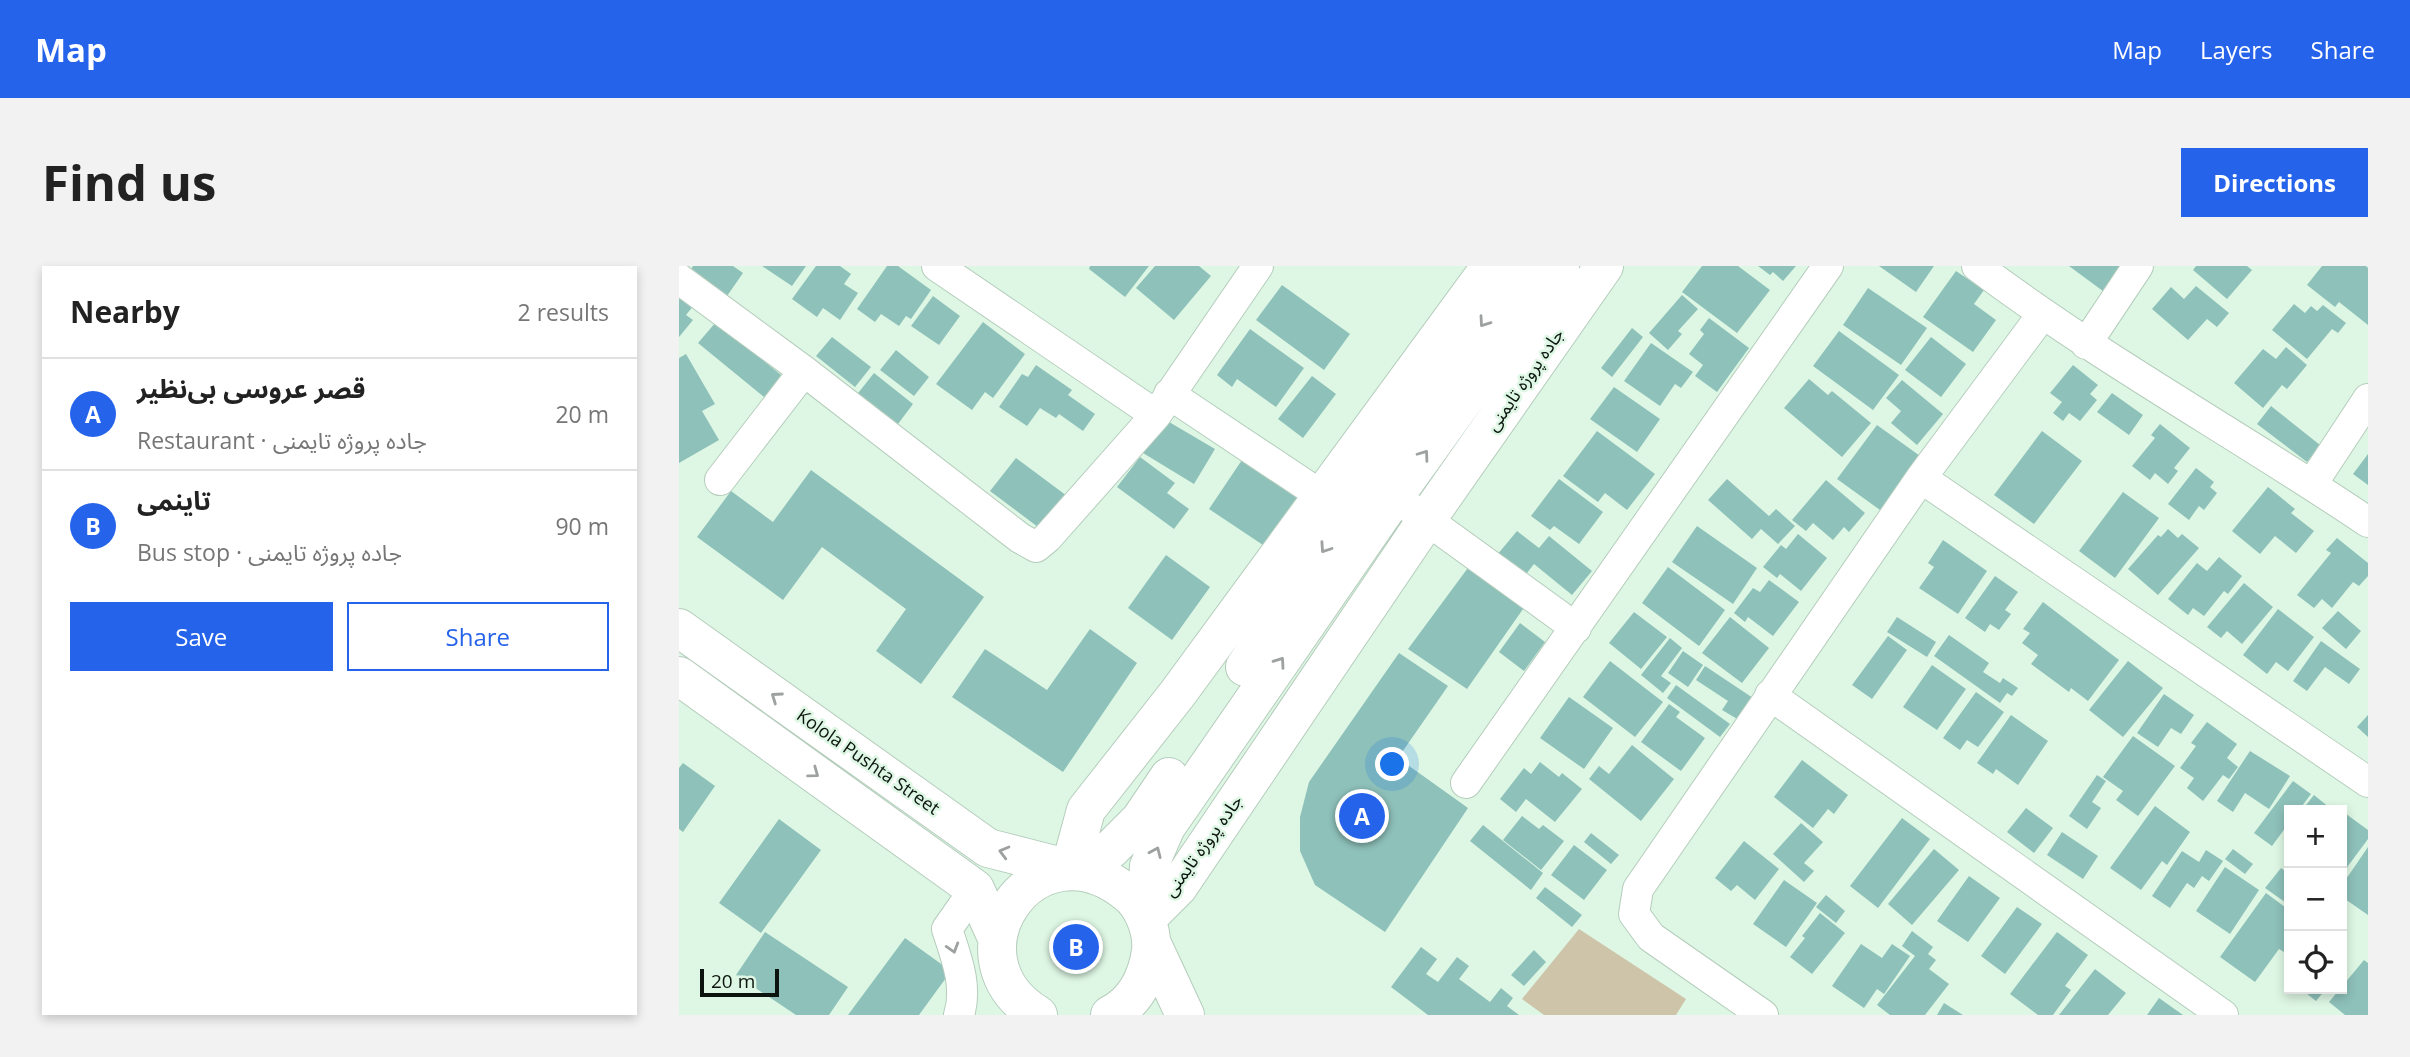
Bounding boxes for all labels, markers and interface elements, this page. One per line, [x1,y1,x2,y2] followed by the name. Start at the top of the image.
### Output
[35,27,107,72] text: Map
[2112,33,2162,66] text: Map
[2200,33,2273,66] text: Layers
[2311,33,2375,66] text: Share
[2181,148,2368,217] button: Directions
[42,149,216,215] text: Find us
[70,291,180,332] text: Nearby
[518,296,609,328] text: 2 results
[1480,314,1492,327] one-way arrow
[1480,323,1569,436] street label: جاده پروژه تایمنی
[137,370,366,406] text: قصر عروسی بی‌نظیر
[85,398,101,430] text: A
[555,398,609,430] text: 20 m
[137,424,427,456] text: Restaurant · جاده پروژه تایمنی
[1416,450,1428,463] one-way arrow
[137,482,211,518] text: تاینمی
[85,510,101,542] text: B
[555,510,609,542] text: 90 m
[137,536,402,568] text: Bus stop · جاده پروژه تایمنی
[1320,541,1333,554] one-way arrow
[70,602,333,671] button: Save
[347,602,609,671] button: Share
[1272,657,1284,670] one-way arrow
[771,693,784,705] one-way arrow
[792,703,945,820] street label: Kolola Pushta Street
[1375,747,1409,781] your location
[806,765,819,777] one-way arrow
[1157,790,1247,901] street label: جاده پروژه تایمنی
[1339,790,1385,842] pin: A
[2284,805,2347,994] map controls
[2284,805,2347,868] button: +
[998,846,1010,860] one-way arrow
[1148,847,1162,859] one-way arrow
[2284,868,2347,931] button: −
[1053,921,1099,973] pin: B
[2284,931,2347,994] button: locate
[945,941,959,953] one-way arrow
[700,966,779,998] scale bar
[711,968,755,994] text: 20 m

